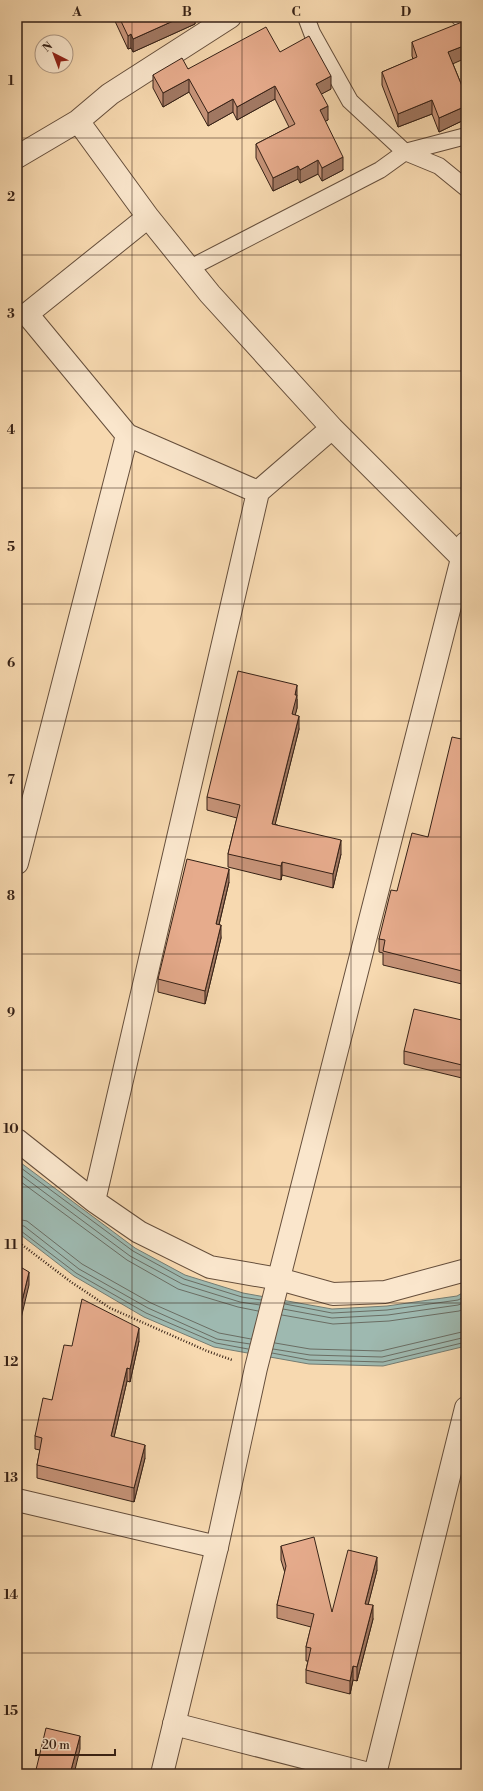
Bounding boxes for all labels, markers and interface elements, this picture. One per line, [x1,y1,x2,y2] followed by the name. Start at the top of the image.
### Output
[71,4,82,20] text: A
[182,4,192,20] text: B
[291,4,301,20] text: C
[401,4,411,20] text: D
[34,34,74,74] north arrow
[40,39,56,55] text: N
[8,73,15,89] text: 1
[7,189,15,205] text: 2
[7,306,15,322] text: 3
[7,422,16,438] text: 4
[7,539,15,555] text: 5
[7,655,15,671] text: 6
[7,772,15,788] text: 7
[7,888,15,904] text: 8
[7,1005,15,1021] text: 9
[3,1121,19,1137] text: 10
[5,1237,18,1253] text: 11
[4,1354,18,1370] text: 12
[4,1470,18,1486] text: 13
[4,1587,18,1603] text: 14
[4,1703,18,1719] text: 15
[36,1731,115,1757] scale bar
[42,1738,70,1753] text: 20 m

